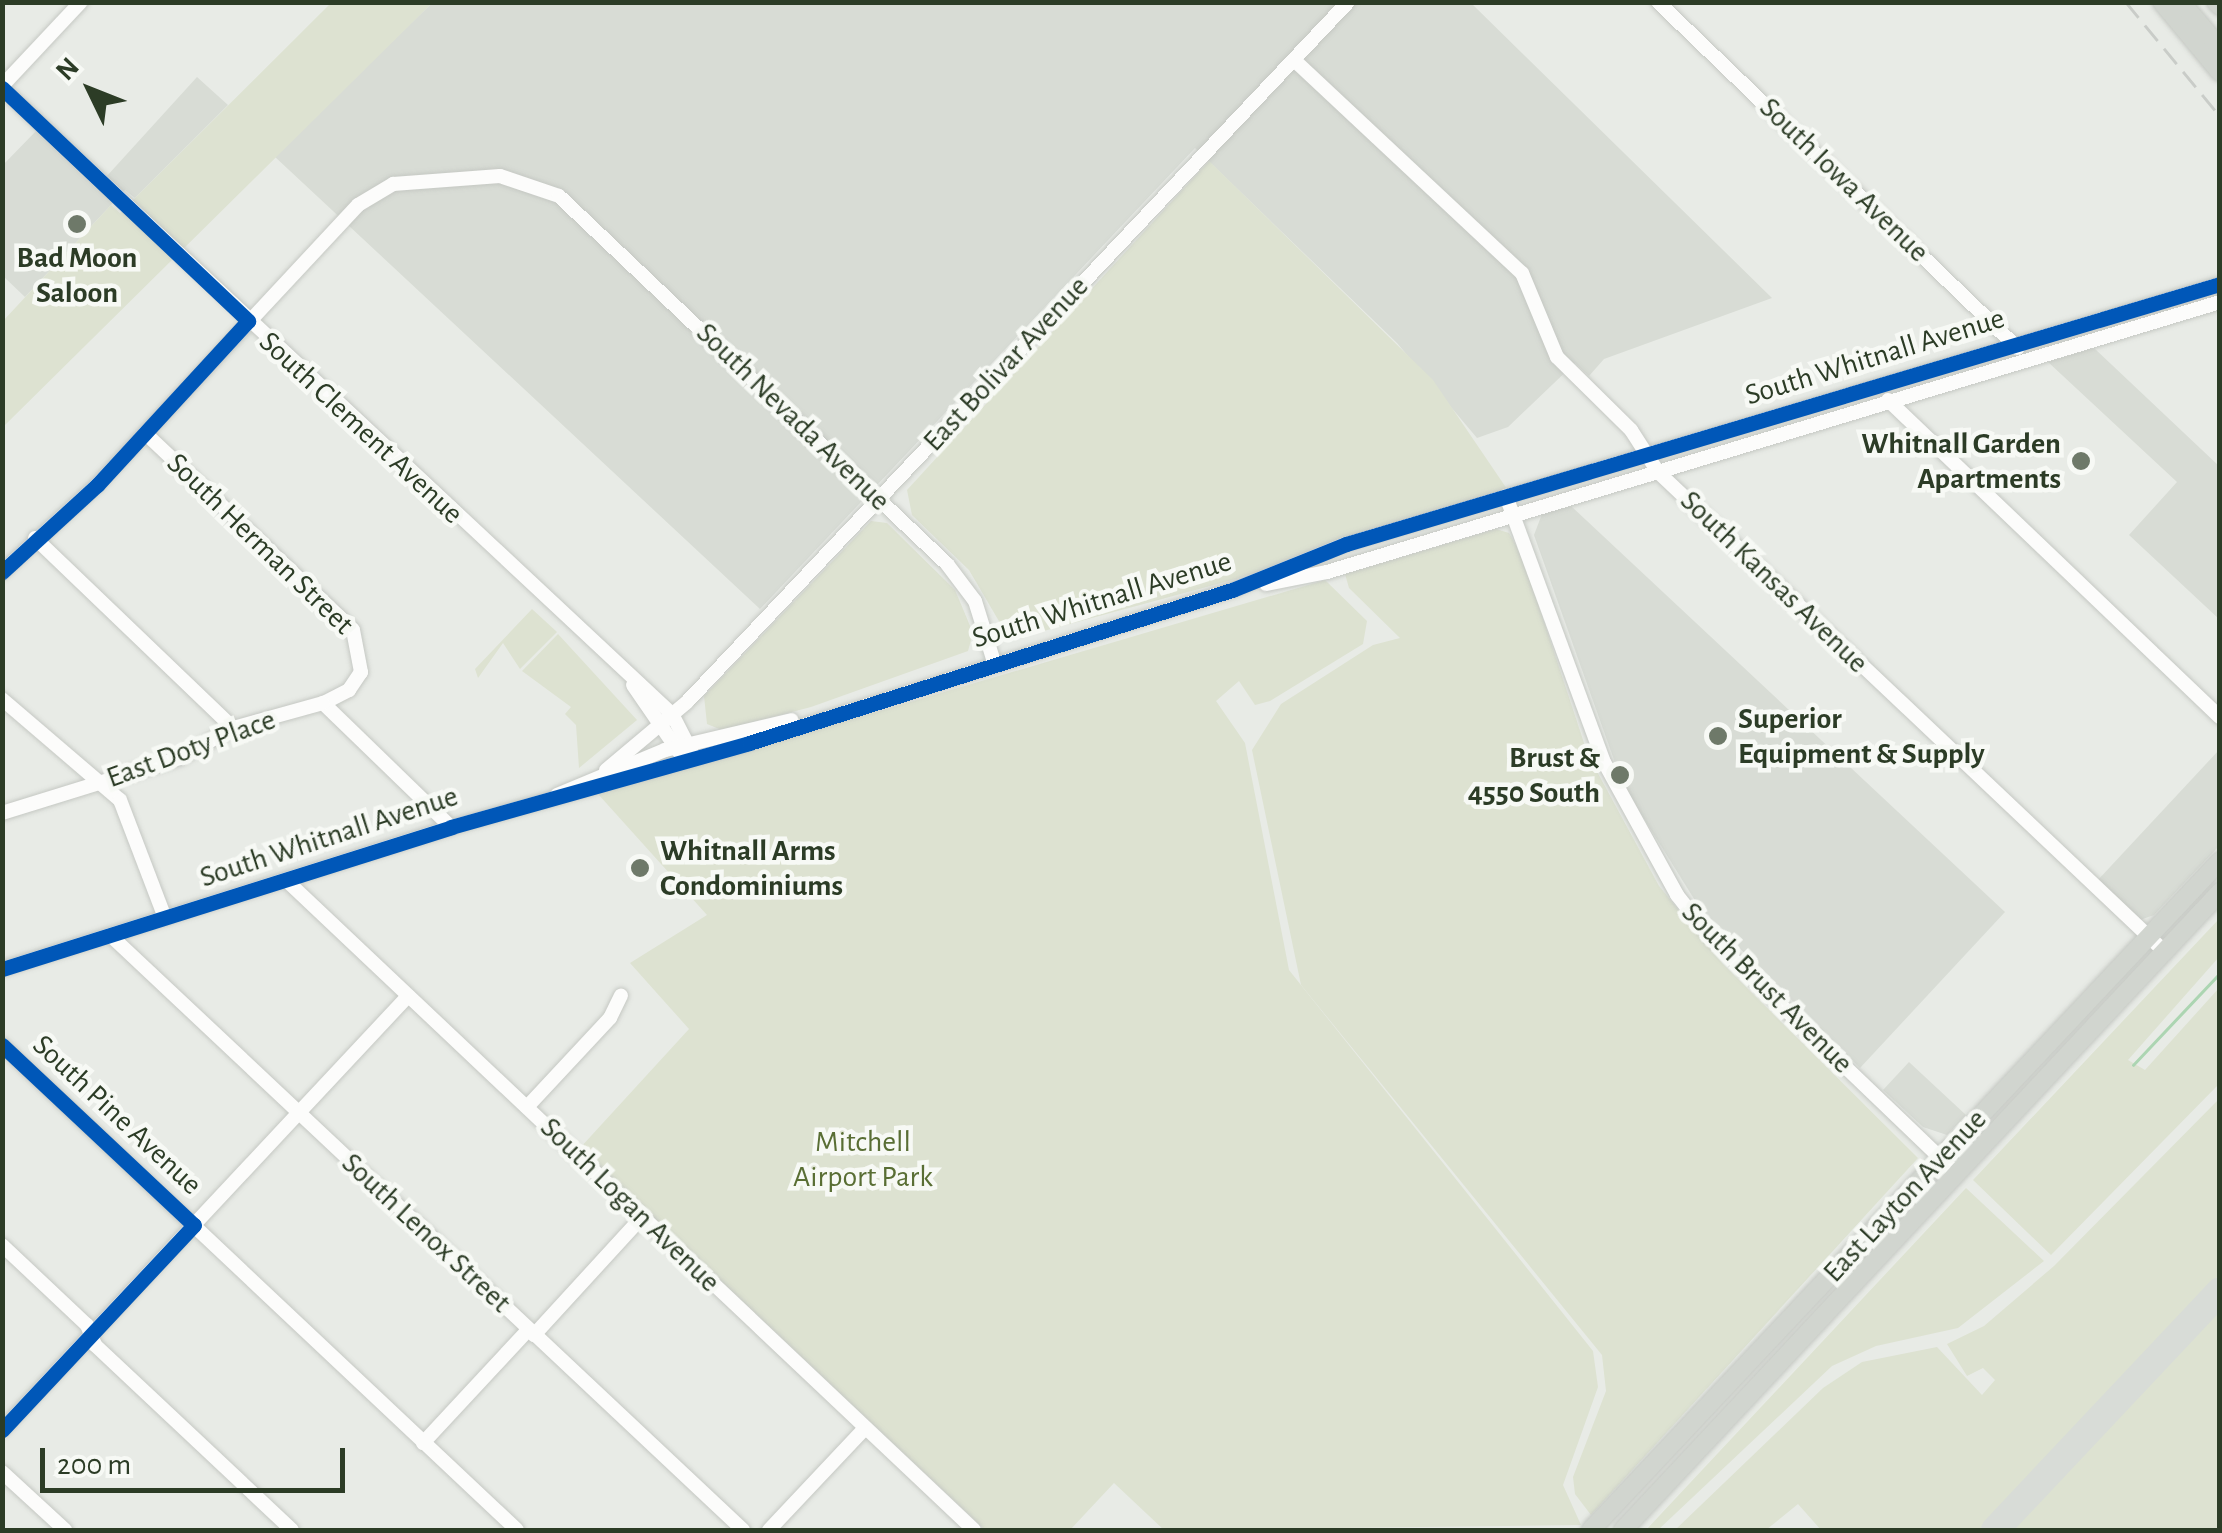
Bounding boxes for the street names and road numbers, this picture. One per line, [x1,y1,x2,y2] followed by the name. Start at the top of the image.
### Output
[1752,90,1936,270] street label: South Iowa Avenue
[916,269,1096,459] street label: East Bolivar Avenue
[1741,300,2009,414] street label: South Whitnall Avenue
[689,315,897,519] street label: South Nevada Avenue
[252,324,470,532] street label: South Clement Avenue
[159,446,361,642] street label: South Herman Street
[1673,483,1875,681] street label: South Kansas Avenue
[968,543,1236,657] street label: South Whitnall Avenue
[102,702,280,796] street label: East Doty Place
[195,778,463,896] street label: South Whitnall Avenue
[1674,895,1860,1081] street label: South Brust Avenue
[25,1027,209,1203] street label: South Pine Avenue
[1816,1102,1994,1290] street label: East Layton Avenue
[533,1110,727,1300] street label: South Logan Avenue
[334,1146,518,1320] street label: South Lenox Street

